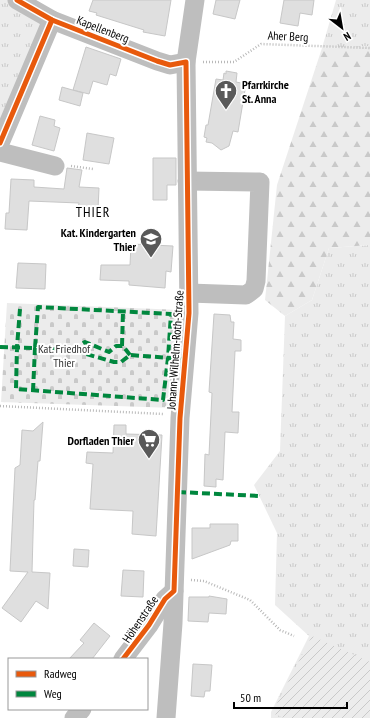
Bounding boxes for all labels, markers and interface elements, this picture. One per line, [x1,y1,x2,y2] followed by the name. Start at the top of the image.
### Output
[322,8,362,48] north arrow
[75,12,131,46] street label: Kapellenberg
[267,27,309,45] street label: Aher Berg
[341,29,353,44] text: N
[242,77,289,106] place label: Pfarrkirche St. Anna
[213,78,239,111] church icon: Pfarrkirche St. Anna
[76,203,110,221] district label: THIER
[61,225,136,254] place label: Kat. Kindergarten Thier
[138,226,164,259] school or university icon: Kat. Kindergarten Thier
[163,290,187,411] street label: Johann-Wilhelm-Roth-Straße
[38,341,91,370] park label: Kat. Friedhof Thier
[136,427,162,460] supermarket icon: Dorfladen Thier
[67,433,134,448] place label: Dorfladen Thier
[119,593,161,645] street label: Höhenstraße
[8,658,148,710] legend
[44,666,77,681] text: Radweg
[234,684,347,710] scale bar
[44,686,62,701] text: Weg
[240,690,261,705] text: 50 m

